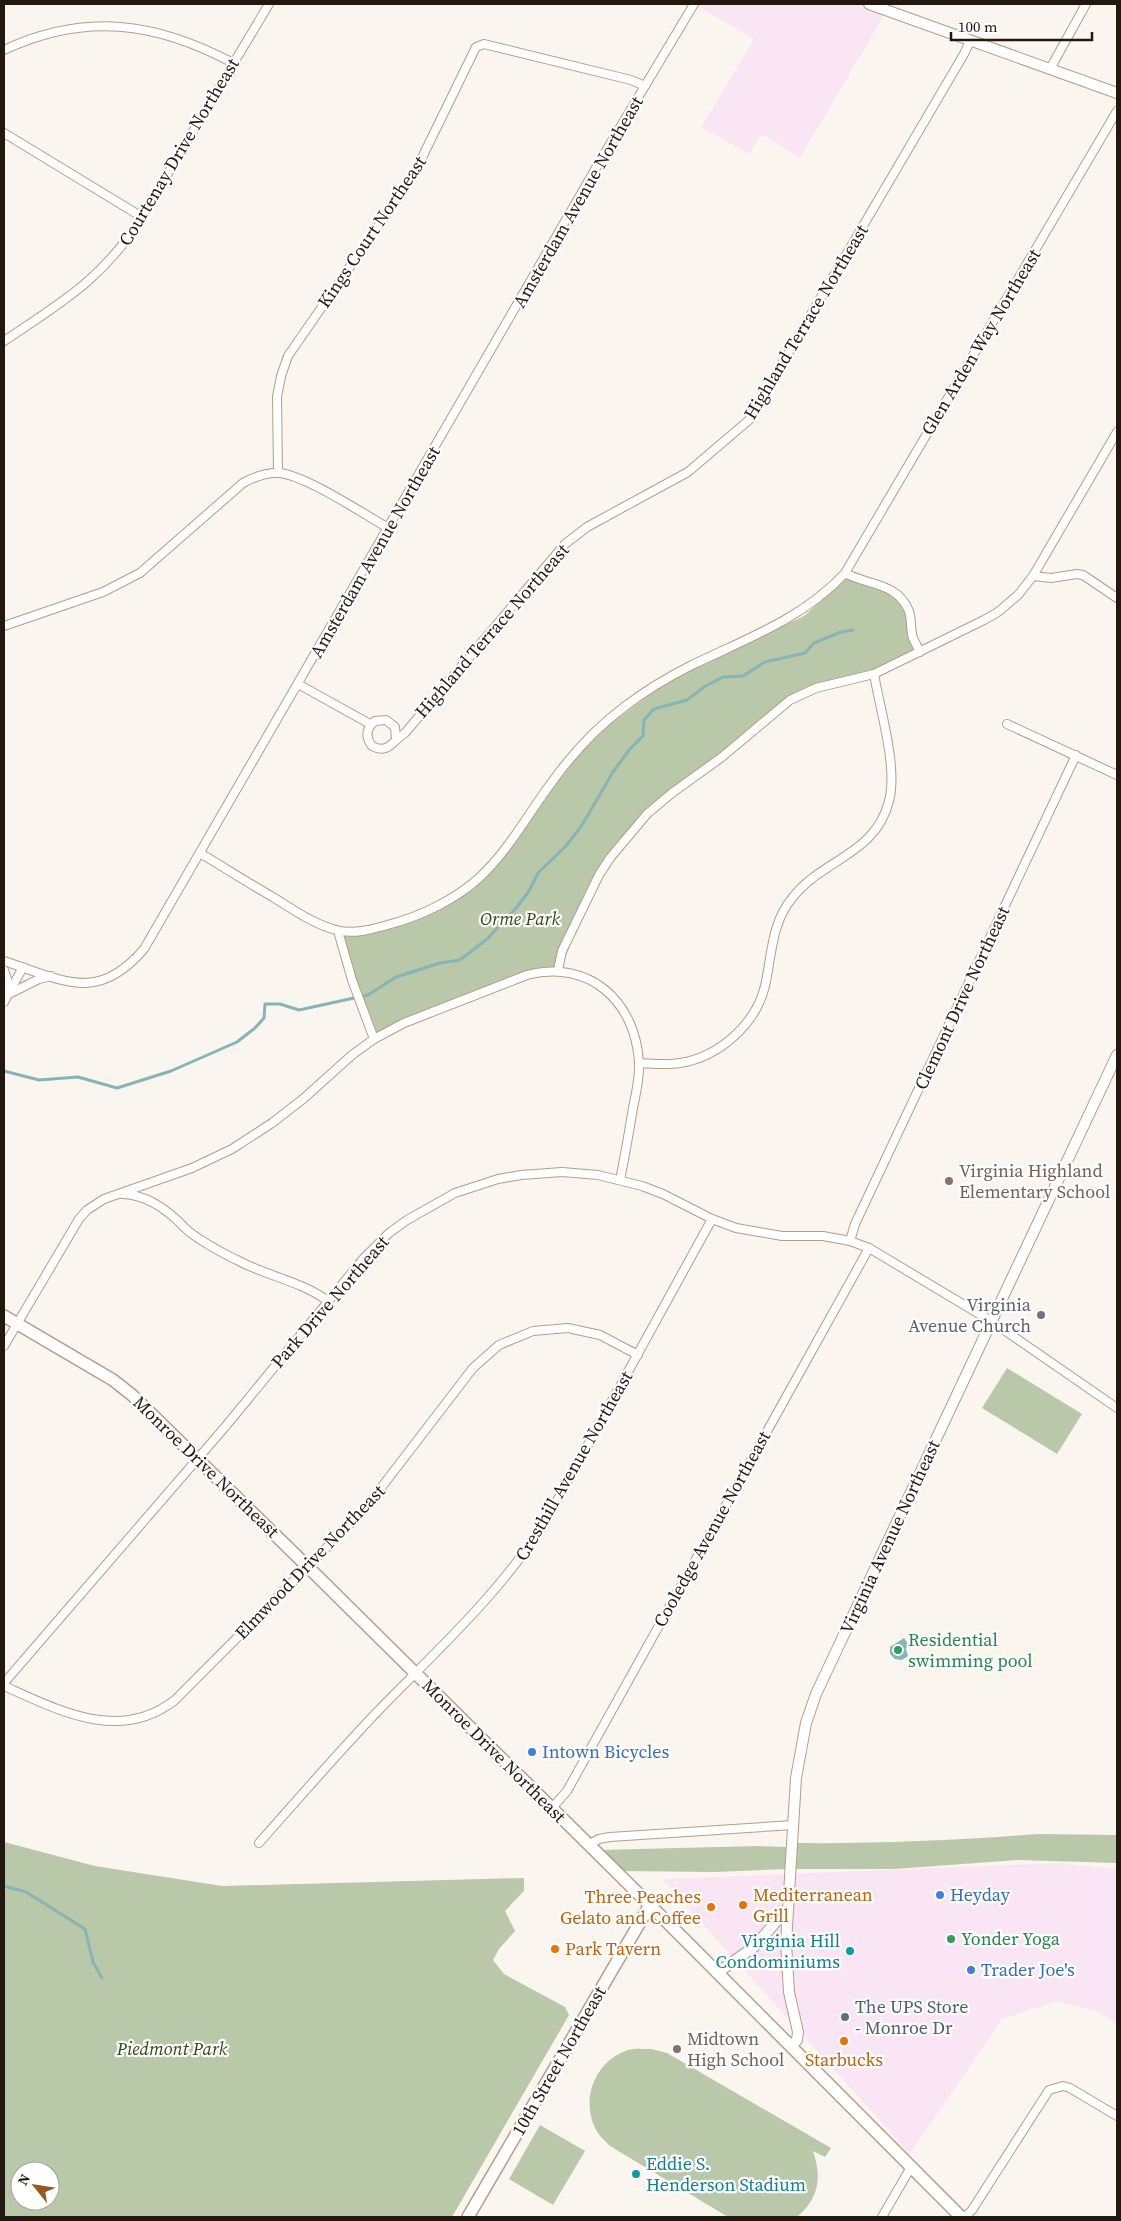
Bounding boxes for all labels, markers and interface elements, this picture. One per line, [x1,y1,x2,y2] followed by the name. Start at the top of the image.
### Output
[951,10,1092,42] scale bar
[958,16,998,37] text: 100 m
[113,53,245,250] street label: Courtenay Drive Northeast
[507,91,649,312] street label: Amsterdam Avenue Northeast
[311,151,432,313] street label: Kings Court Northeast
[737,220,874,424] street label: Highland Terrace Northeast
[915,244,1046,439] street label: Glen Arden Way Northeast
[304,441,446,662] street label: Amsterdam Avenue Northeast
[409,538,574,723] street label: Highland Terrace Northeast
[908,902,1015,1094] street label: Clemont Drive Northeast
[480,906,560,931] park label: Orme Park
[959,1158,1110,1204] place label: Virginia Highland Elementary School
[943,1175,955,1187] marker: Virginia Highland Elementary School
[265,1230,394,1373] street label: Park Drive Northeast
[908,1292,1032,1338] place label: Virginia Avenue Church
[1035,1309,1047,1321] marker: Virginia Avenue Church
[509,1366,638,1565] street label: Cresthill Avenue Northeast
[128,1390,285,1543] street label: Monroe Drive Northeast
[647,1426,776,1631] street label: Cooledge Avenue Northeast
[834,1436,946,1638] street label: Virginia Avenue Northeast
[229,1479,390,1645] street label: Elmwood Drive Northeast
[908,1627,1033,1673] place label: Residential swimming pool
[892,1644,904,1656] marker: Residential swimming pool
[417,1673,572,1828] street label: Monroe Drive Northeast
[542,1739,670,1764] place label: Intown Bicycles
[526,1746,538,1758] marker: Intown Bicycles
[753,1882,873,1928] place label: Mediterranean Grill
[950,1882,1011,1907] place label: Heyday
[560,1884,701,1930] place label: Three Peaches Gelato and Coffee
[934,1889,946,1901] marker: Heyday
[737,1899,749,1911] marker: Mediterranean Grill
[705,1901,717,1913] marker: Three Peaches Gelato and Coffee
[961,1926,1061,1951] place label: Yonder Yoga
[715,1928,840,1974] place label: Virginia Hill Condominiums
[945,1933,957,1945] marker: Yonder Yoga
[565,1936,661,1961] place label: Park Tavern
[549,1943,561,1955] marker: Park Tavern
[844,1945,856,1957] marker: Virginia Hill Condominiums
[981,1957,1075,1982] place label: Trader Joe's
[965,1964,977,1976] marker: Trader Joe's
[506,1981,612,2140] street label: 10th Street Northeast
[855,1994,968,2040] place label: The UPS Store - Monroe Dr
[839,2011,851,2023] marker: The UPS Store - Monroe Dr
[687,2026,784,2072] place label: Midtown High School
[838,2035,850,2047] marker: Starbucks
[116,2036,228,2061] park label: Piedmont Park
[671,2043,683,2055] marker: Midtown High School
[805,2047,883,2072] place label: Starbucks
[646,2151,806,2197] place label: Eddie S. Henderson Stadium
[10,2161,60,2211] north arrow
[630,2168,642,2180] marker: Eddie S. Henderson Stadium
[13,2170,35,2189] text: N

